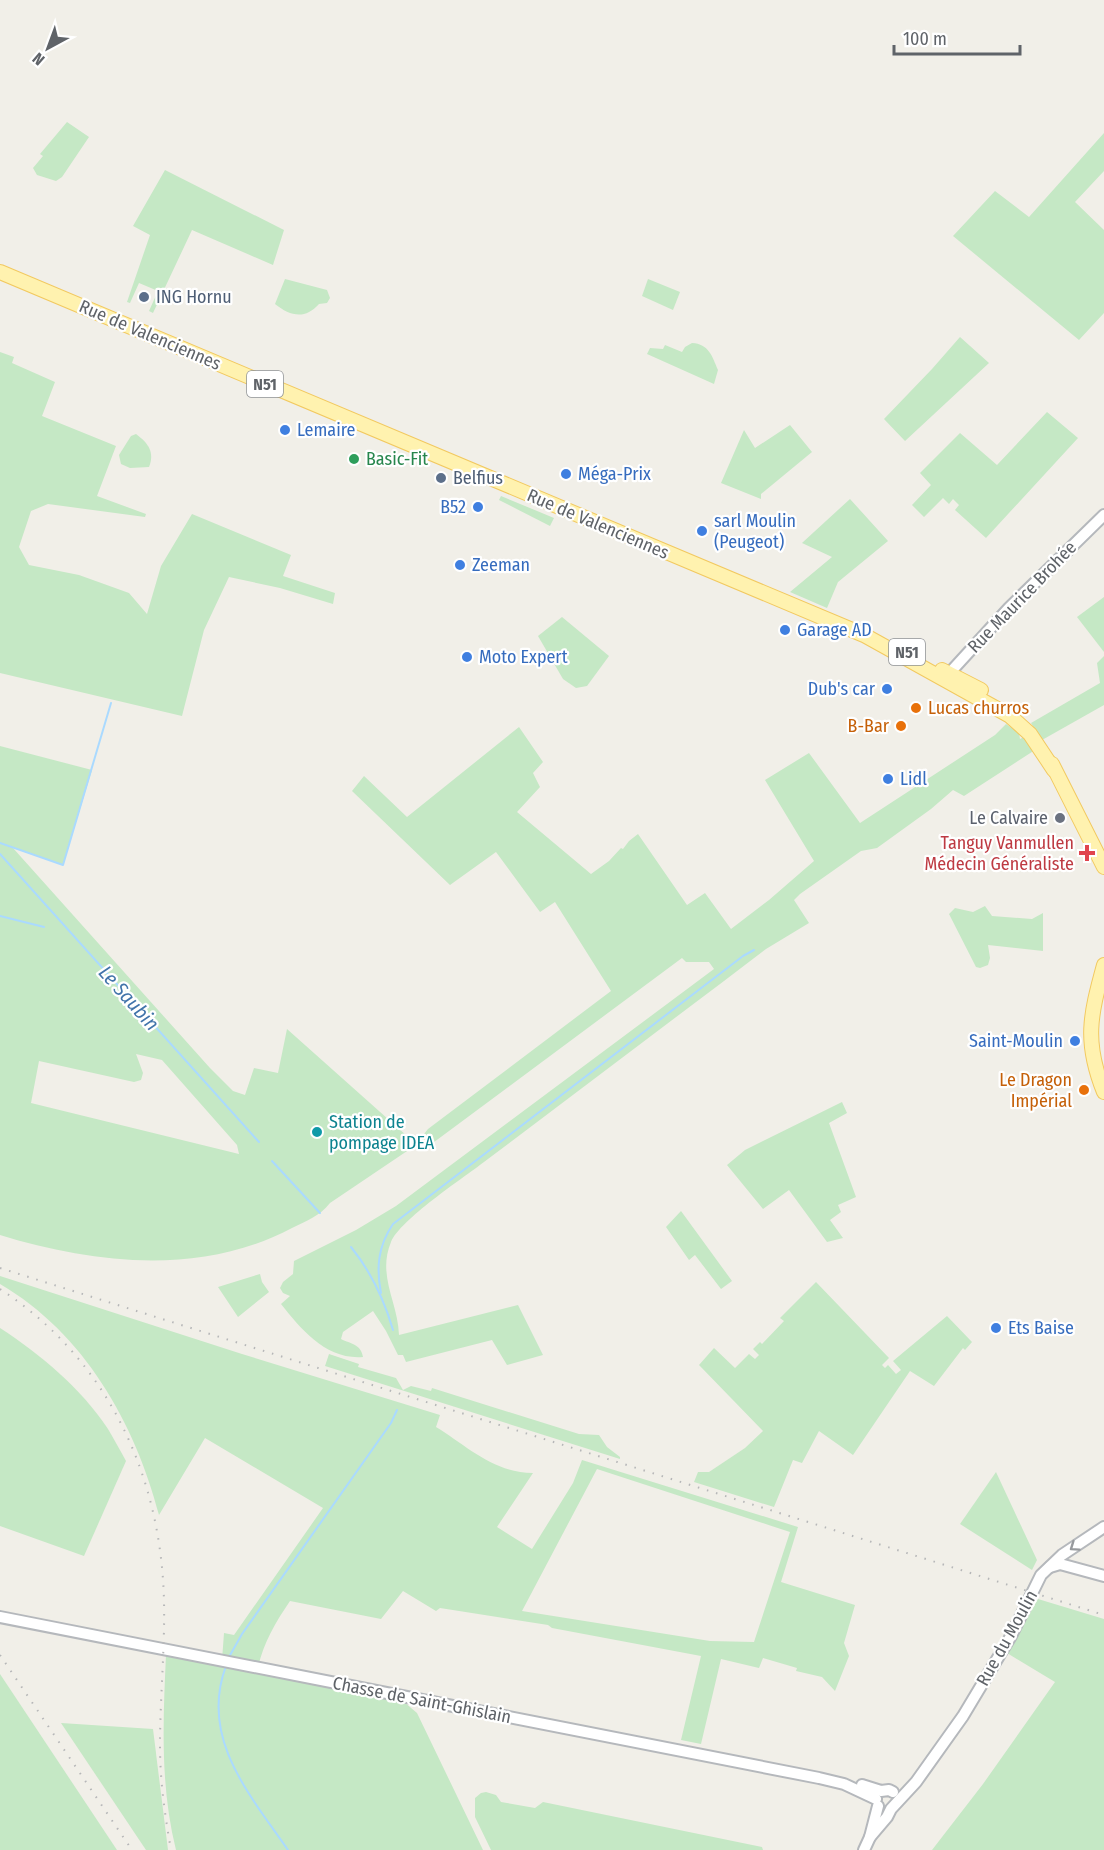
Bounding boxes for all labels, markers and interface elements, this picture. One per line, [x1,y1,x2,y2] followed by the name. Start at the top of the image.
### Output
[18,18,78,78] north arrow
[894,18,1020,56] scale bar
[903,28,947,50] text: 100 m
[29,49,48,69] text: N
[156,286,232,308] place label: ING Hornu
[137,290,151,304] marker: ING Hornu
[76,295,225,375] street label: Rue de Valenciennes
[247,371,283,397] road number: N51
[297,419,355,441] place label: Lemaire
[278,423,292,437] marker: Lemaire
[366,448,428,470] place label: Basic-Fit
[347,452,361,466] marker: Basic-Fit
[578,463,651,485] place label: Méga-Prix
[453,467,503,489] place label: Belfius
[559,467,573,481] marker: Méga-Prix
[434,471,448,485] marker: Belfius
[524,484,673,564] street label: Rue de Valenciennes
[440,496,466,518] place label: B52
[471,500,485,514] marker: B52
[714,510,796,553] place label: sarl Moulin (Peugeot)
[695,524,709,538] marker: sarl Moulin (Peugeot)
[963,536,1081,658] street label: Rue Maurice Brohée
[472,554,530,576] place label: Zeeman
[453,558,467,572] marker: Zeeman
[797,619,872,641] place label: Garage AD
[778,623,792,637] marker: Garage AD
[889,639,925,665] road number: N51
[479,646,568,668] place label: Moto Expert
[460,650,474,664] marker: Moto Expert
[808,678,876,700] place label: Dub's car
[880,682,894,696] marker: Dub's car
[928,697,1029,719] place label: Lucas churros
[909,701,923,715] marker: Lucas churros
[848,715,890,737] place label: B-Bar
[894,719,908,733] marker: B-Bar
[900,768,927,790] place label: Lidl
[881,772,895,786] marker: Lidl
[969,807,1048,829] place label: Le Calvaire
[1053,811,1067,825] marker: Le Calvaire
[924,832,1074,875] place label: Tanguy Vanmullen Médecin Généraliste
[1078,844,1096,862] marker: Tanguy Vanmullen Médecin Généraliste
[94,961,164,1035] water label: Le Saubin
[969,1030,1063,1052] place label: Saint-Moulin
[1068,1034,1082,1048] marker: Saint-Moulin
[999,1069,1072,1112] place label: Le Dragon Impérial
[1077,1083,1091,1097] marker: Le Dragon Impérial
[329,1111,435,1154] place label: Station de pompage IDEA
[310,1125,324,1139] marker: Station de pompage IDEA
[1008,1317,1074,1339] place label: Ets Baise
[989,1321,1003,1335] marker: Ets Baise
[1069,1540,1080,1551] one-way arrow
[972,1586,1042,1690] street label: Rue du Moulin
[331,1672,513,1728] street label: Chasse de Saint-Ghislain

